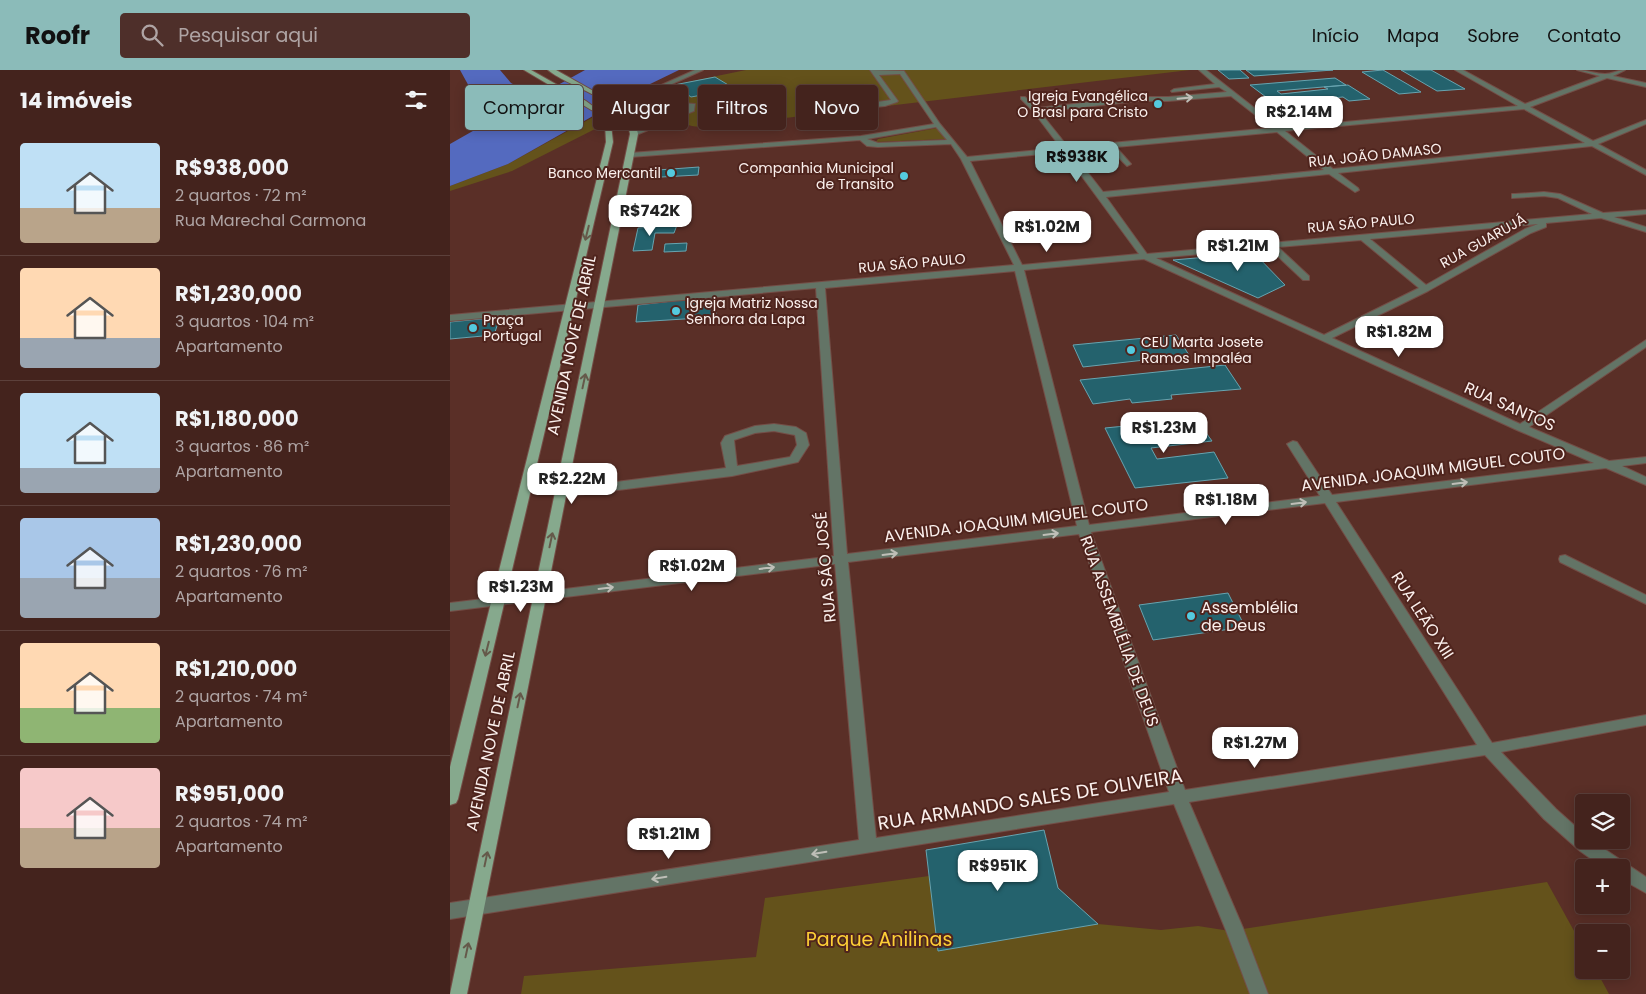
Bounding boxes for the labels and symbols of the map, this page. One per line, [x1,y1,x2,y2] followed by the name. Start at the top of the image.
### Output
[1017,86,1148,122] place label: Igreja Evangélica O Brasl para Cristo
[1177,93,1193,103] one-way arrow
[1253,96,1345,138] pin: R$2.14M
[1152,98,1164,110] marker: Igreja Evangélica O Brasl para Cristo
[1307,138,1443,172] street label: RUA JOÃO DAMASO
[1036,140,1118,183] pin: R$938K
[739,158,894,194] place label: Companhia Municipal de Transito
[548,163,661,183] place label: Banco Mercantil
[665,167,677,179] marker: Banco Mercantil
[898,170,910,182] marker: Companhia Municipal de Transito
[609,194,691,237] pin: R$742K
[1307,208,1415,238] street label: RUA SÃO PAULO
[1436,209,1530,273] street label: RUA GUARUJÁ
[1001,210,1093,253] pin: R$1.02M
[582,225,591,241] one-way arrow
[1192,230,1284,272] pin: R$1.21M
[858,248,966,278] street label: RUA SÃO PAULO
[541,253,602,437] street label: AVENIDA NOVE DE ABRIL
[686,293,818,329] place label: Igreja Matriz Nossa Senhora da Lapa
[670,305,682,317] marker: Igreja Matriz Nossa Senhora da Lapa
[483,310,542,346] place label: Praça Portugal
[1353,316,1445,358] pin: R$1.82M
[467,322,479,334] marker: Praça Portugal
[1141,332,1264,368] place label: CEU Marta Josete Ramos Impaléa
[1125,344,1137,356] marker: CEU Marta Josete Ramos Impaléa
[580,374,589,390] one-way arrow
[1461,376,1559,437] street label: RUA SANTOS
[1118,412,1210,454] pin: R$1.23M
[1300,442,1566,497] street label: AVENIDA JOAQUIM MIGUEL COUTO
[526,462,618,505] pin: R$2.22M
[1452,478,1468,488] one-way arrow
[1180,484,1272,526] pin: R$1.18M
[883,493,1149,548] street label: AVENIDA JOAQUIM MIGUEL COUTO
[1291,498,1307,508] one-way arrow
[809,511,842,623] street label: RUA SÃO JOSÉ
[1043,529,1059,539] one-way arrow
[547,533,556,549] one-way arrow
[1074,533,1165,730] street label: RUA ASSEMBLÉLIA DE DEUS
[881,548,897,558] one-way arrow
[646,550,738,592] pin: R$1.02M
[759,563,775,573] one-way arrow
[1386,567,1459,664] street label: RUA LEÃO XIII
[475,570,567,613] pin: R$1.23M
[597,583,613,593] one-way arrow
[1201,596,1298,637] place label: Assemblélia de Deus
[1185,610,1197,622] marker: Assemblélia de Deus
[482,640,491,656] one-way arrow
[460,649,521,833] street label: AVENIDA NOVE DE ABRIL
[514,692,524,708] one-way arrow
[1209,726,1301,769] pin: R$1.27M
[876,762,1185,837] street label: RUA ARMANDO SALES DE OLIVEIRA
[623,818,715,860] pin: R$1.21M
[812,848,828,858] one-way arrow
[957,850,1039,892] pin: R$951K
[482,851,491,867] one-way arrow
[651,873,667,883] one-way arrow
[806,926,952,953] park label: Parque Anilinas
[463,943,472,959] one-way arrow

